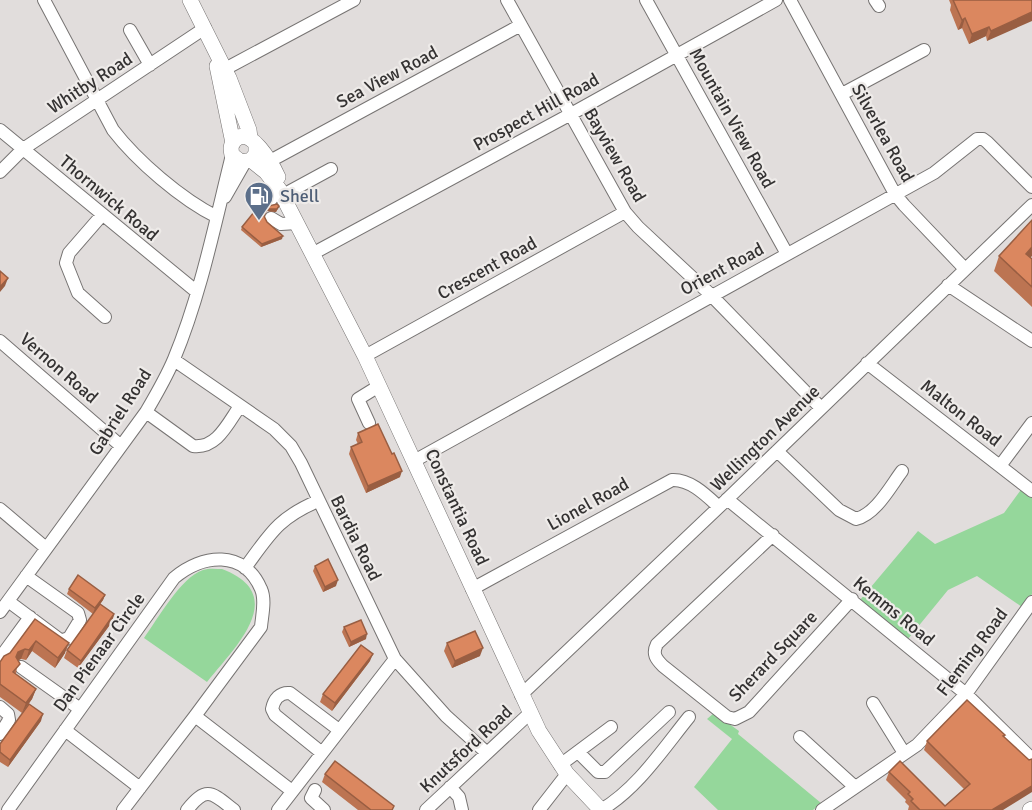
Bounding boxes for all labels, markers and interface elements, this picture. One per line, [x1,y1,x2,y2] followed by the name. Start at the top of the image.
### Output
[333,41,441,113] street label: Sea View Road
[684,44,780,192] street label: Mountain View Road
[44,47,136,119] street label: Whitby Road
[469,68,603,156] street label: Prospect Hill Road
[847,80,919,186] street label: Silverlea Road
[579,104,651,206] street label: Bayview Road
[55,150,163,246] street label: Thornwick Road
[243,180,275,222] fuel station icon: Shell
[280,185,319,207] place label: Shell
[434,232,540,304] street label: Crescent Road
[677,238,767,300] street label: Orient Road
[15,328,103,408] street label: Vernon Road
[84,365,156,459] street label: Gabriel Road
[916,375,1006,451] street label: Malton Road
[706,380,824,496] street label: Wellington Avenue
[420,445,494,569] street label: Constantia Road
[543,473,633,535] street label: Lionel Road
[326,492,386,584] street label: Bardia Road
[849,571,939,651] street label: Kemms Road
[48,588,150,716] street label: Dan Pienaar Circle
[932,604,1012,700] street label: Fleming Road
[724,606,822,706] street label: Sherard Square
[415,701,517,797] street label: Knutsford Road

